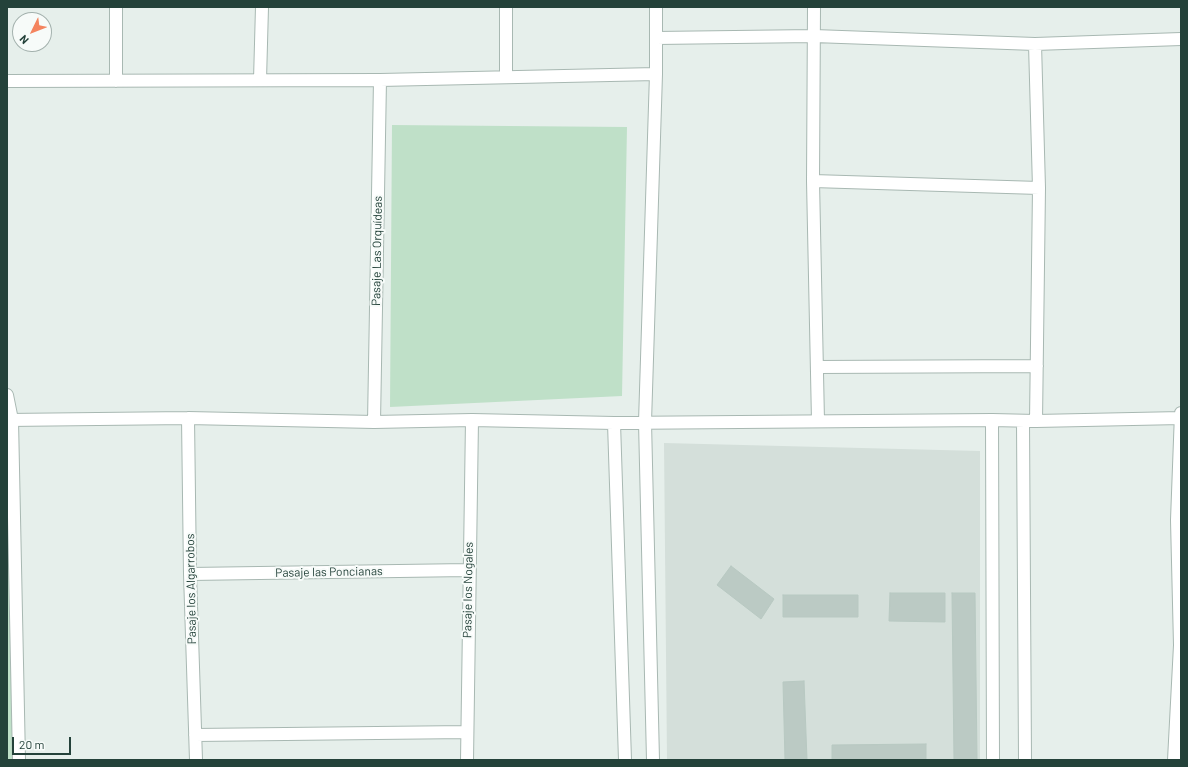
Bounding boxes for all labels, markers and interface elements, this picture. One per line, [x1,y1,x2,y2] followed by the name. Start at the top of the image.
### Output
[12,12,52,52] north arrow
[16,33,31,47] text: N
[369,196,385,306] street label: Pasaje Las Orquídeas
[183,533,199,645] street label: Pasaje los Algarrobos
[460,542,476,638] street label: Pasaje los Nogales
[275,564,383,580] street label: Pasaje las Poncianas
[14,729,73,755] scale bar
[19,737,45,751] text: 20 m

